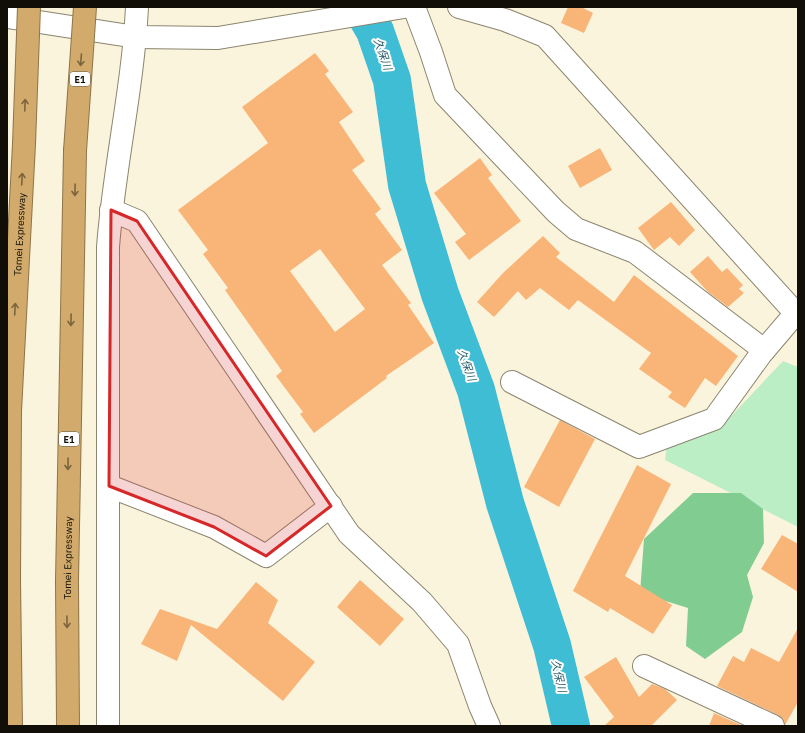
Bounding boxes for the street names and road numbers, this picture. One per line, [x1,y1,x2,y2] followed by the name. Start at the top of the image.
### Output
[70,72,90,86] road number: E1
[11,192,28,276] street label: Tomei Expressway
[59,432,79,446] road number: E1
[60,516,75,600] street label: Tomei Expressway

